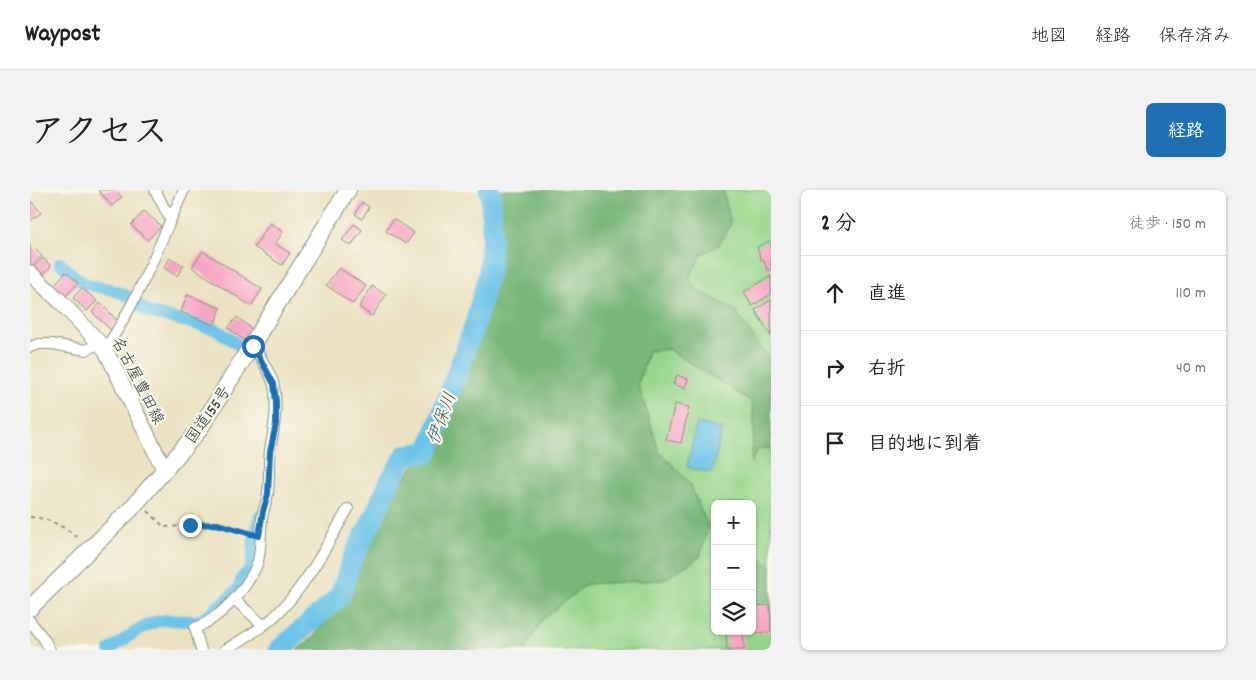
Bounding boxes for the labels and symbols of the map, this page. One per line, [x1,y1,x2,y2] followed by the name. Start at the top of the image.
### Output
[105,333,169,429] street label: 名古屋豊田線
[242,335,265,358] route start
[181,382,237,449] street label: 国道155号
[422,389,464,449] water label: 伊保川
[179,514,202,537] route end

